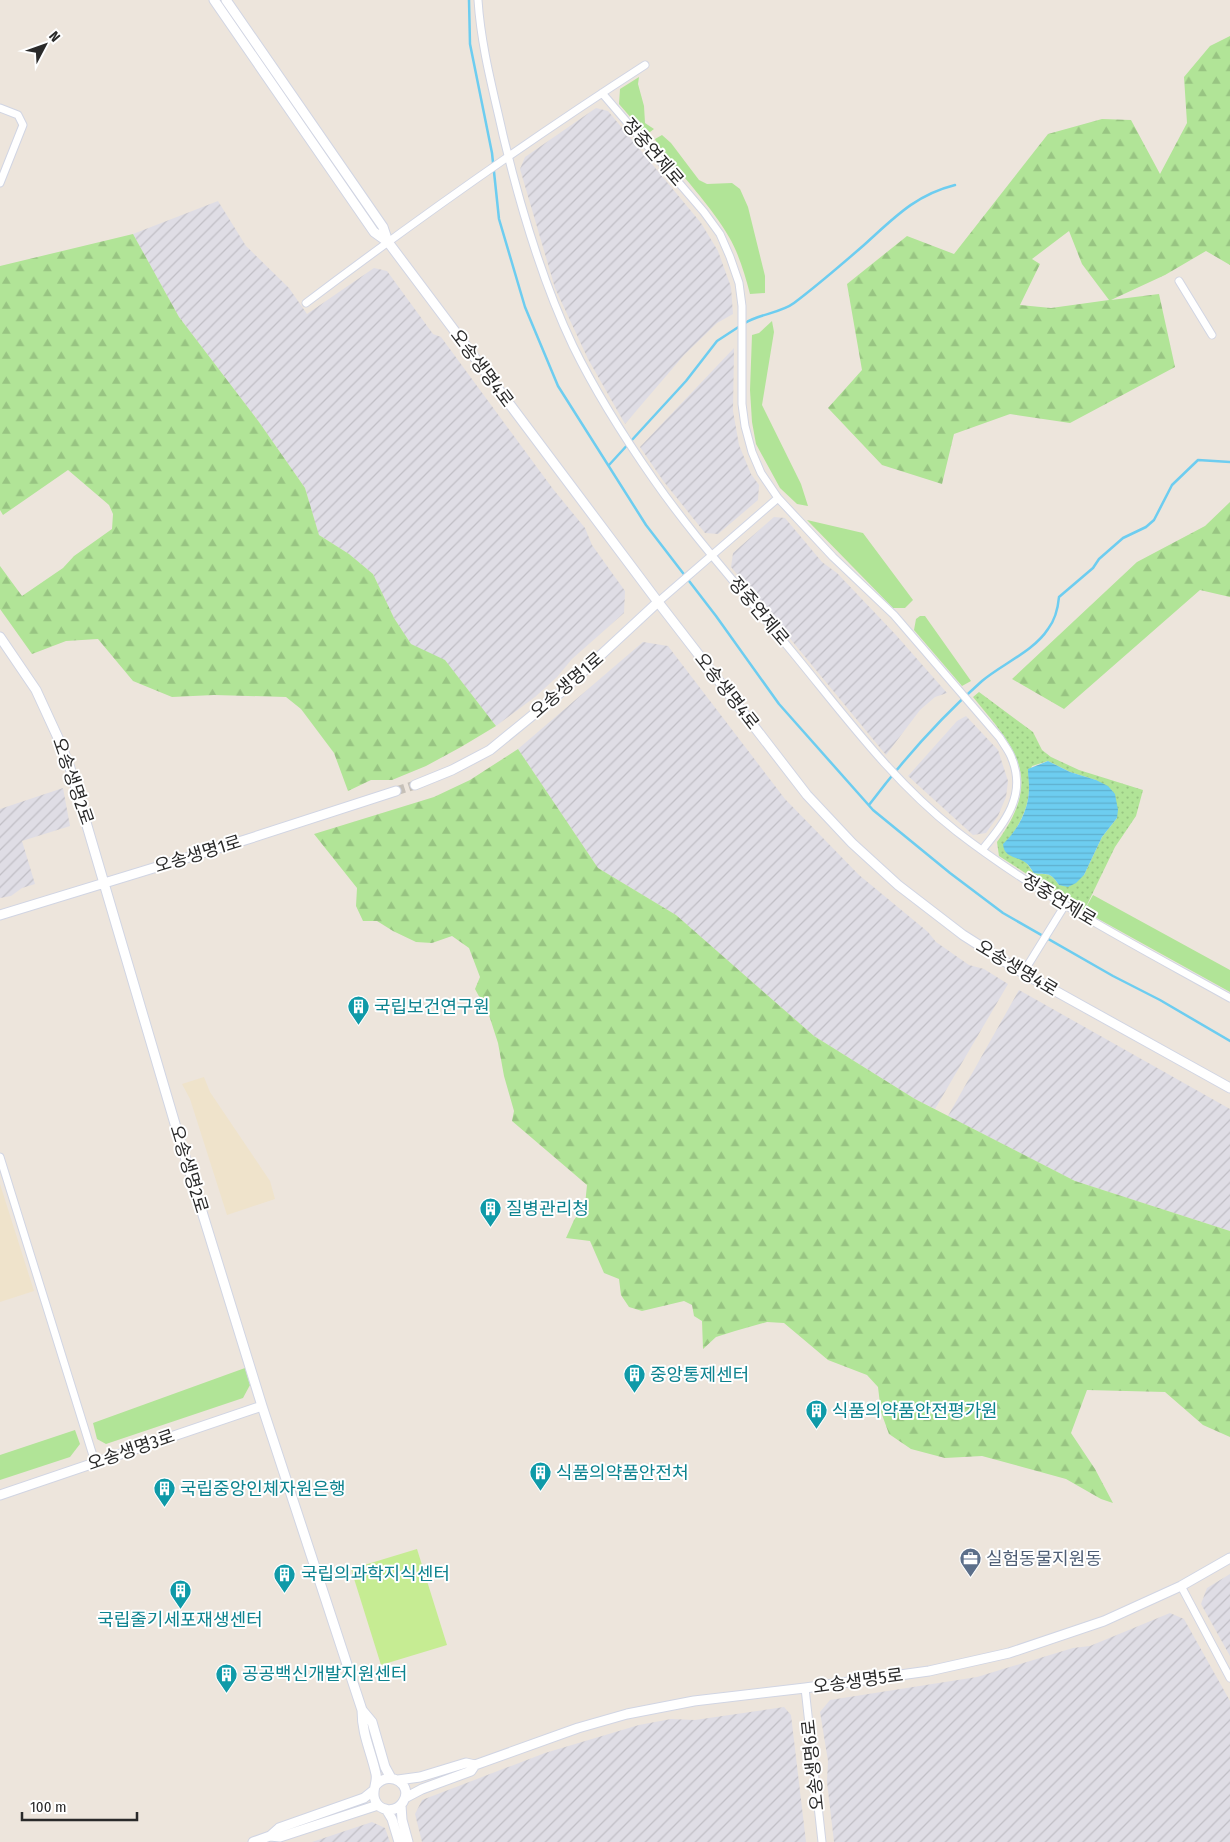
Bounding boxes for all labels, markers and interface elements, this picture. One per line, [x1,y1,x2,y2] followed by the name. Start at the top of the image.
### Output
[20,20,70,70] north arrow
[45,28,64,46] text: N
[618,114,688,190] street label: 정중연제로
[446,325,518,411] street label: 오송생명4로
[724,572,794,650] street label: 정중연제로
[526,647,608,723] street label: 오송생명1로
[690,648,764,734] street label: 오송생명4로
[48,735,98,827] street label: 오송생명2로
[152,830,244,878] street label: 오송생명1로
[1018,869,1100,931] street label: 정중연제로
[972,935,1062,1001] street label: 오송생명4로
[346,995,370,1026] building icon: 국립보건연구원
[374,996,490,1018] place label: 국립보건연구원
[165,1122,213,1216] street label: 오송생명2로
[478,1197,502,1228] building icon: 질병관리청
[506,1198,589,1220] place label: 질병관리청
[622,1363,646,1394] building icon: 중앙통제센터
[650,1364,749,1386] place label: 중앙통제센터
[804,1399,828,1430] building icon: 식품의약품안전평가원
[832,1400,998,1422] place label: 식품의약품안전평가원
[84,1425,178,1475] street label: 오송생명3로
[528,1461,552,1492] building icon: 식품의약품안전처
[556,1462,688,1484] place label: 식품의약품안전처
[152,1477,176,1508] building icon: 국립중앙인체자원은행
[180,1478,346,1500] place label: 국립중앙인체자원은행
[958,1547,982,1578] office icon: 실험동물지원동
[986,1548,1102,1570] place label: 실험동물지원동
[273,1562,297,1593] building icon: 국립의과학지식센터
[301,1563,450,1585] place label: 국립의과학지식센터
[168,1578,192,1609] building icon: 국립줄기세포재생센터
[97,1609,263,1631] place label: 국립줄기세포재생센터
[214,1662,238,1693] building icon: 공공백신개발지원센터
[242,1663,408,1685] place label: 공공백신개발지원센터
[811,1664,905,1698] street label: 오송생명5로
[797,1718,829,1812] street label: 오송생명6로
[22,1790,138,1822] scale bar
[30,1798,67,1816] text: 100 m

